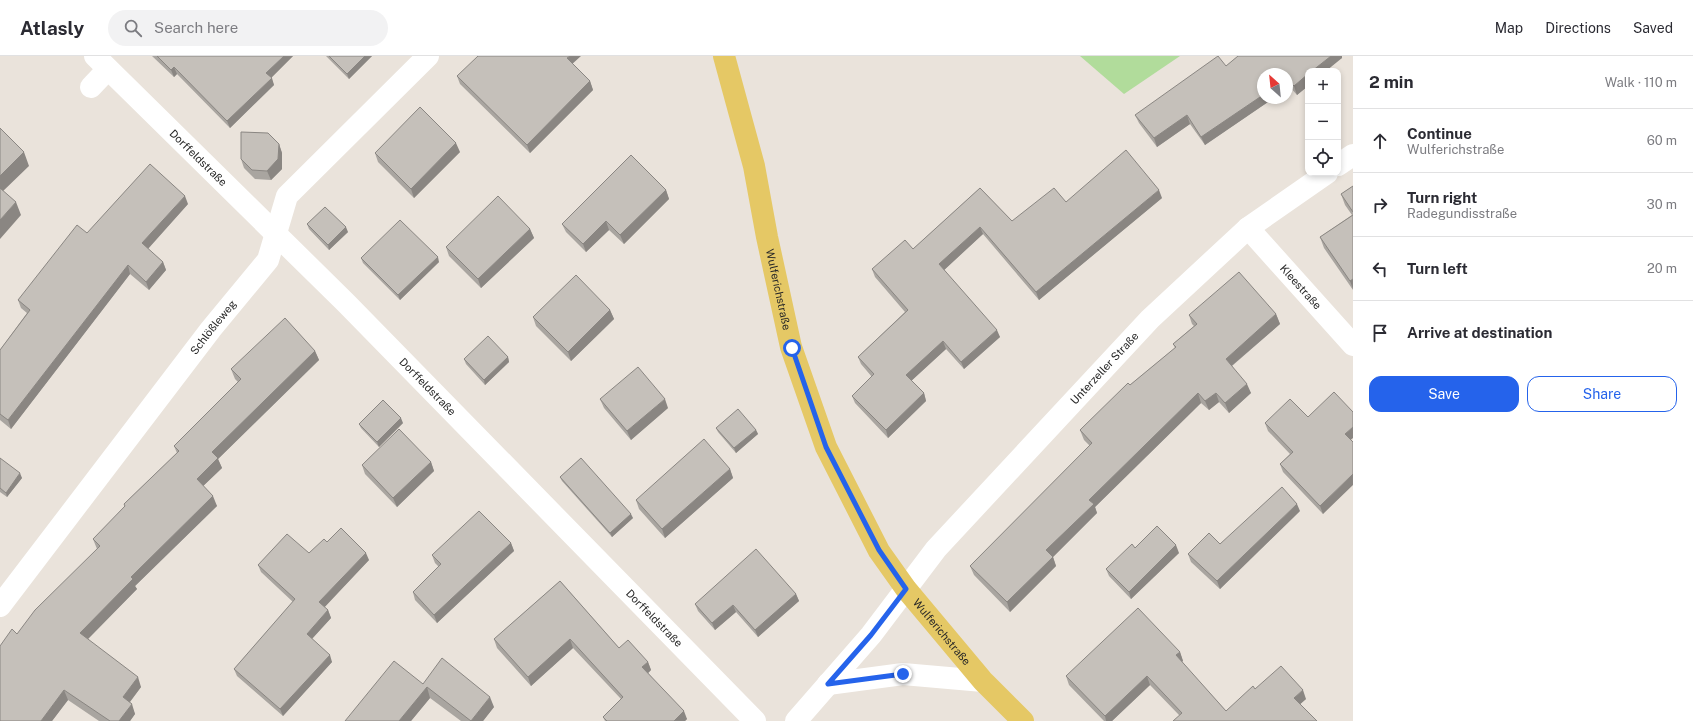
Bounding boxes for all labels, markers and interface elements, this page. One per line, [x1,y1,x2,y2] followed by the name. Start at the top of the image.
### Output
[108,10,388,46] search box
[20,17,84,39] text: Atlasly
[122,17,144,39] icon: search
[154,19,238,36] text: Search here
[1495,20,1523,36] text: Map
[1545,20,1611,36] text: Directions
[1633,20,1673,36] text: Saved
[1257,68,1293,104] north arrow
[1305,68,1341,176] map controls
[1305,68,1341,104] button: +
[1369,72,1414,92] text: 2 min
[1605,75,1677,90] text: Walk · 110 m
[1305,104,1341,140] button: −
[1407,125,1472,142] text: Continue
[167,127,229,188] street label: Dorffeldstraße
[1369,130,1391,152] icon: ahead
[1647,133,1677,148] text: 60 m
[1305,140,1341,176] button: locate
[1407,142,1504,157] text: Wulferichstraße
[1407,189,1477,206] text: Turn right
[1369,194,1391,216] icon: right
[1647,197,1677,212] text: 30 m
[1407,206,1517,221] text: Radegundisstraße
[764,248,793,331] street label: Wulferichstraße
[1369,258,1391,280] icon: left
[1407,260,1468,277] text: Turn left
[1647,261,1677,276] text: 20 m
[1278,262,1324,312] street label: Kleestraße
[188,297,239,357] street label: Schlößleweg
[1369,322,1391,344] icon: arrive
[1407,324,1552,341] text: Arrive at destination
[1068,330,1141,407] street label: Unterzeller Straße
[783,339,801,357] route start
[397,355,458,418] street label: Dorffeldstraße
[1369,376,1519,412] button: Save
[1527,376,1677,412] button: Share
[624,587,685,649] street label: Dorffeldstraße
[911,596,973,667] street label: Wulferichstraße
[894,665,912,683] route end

